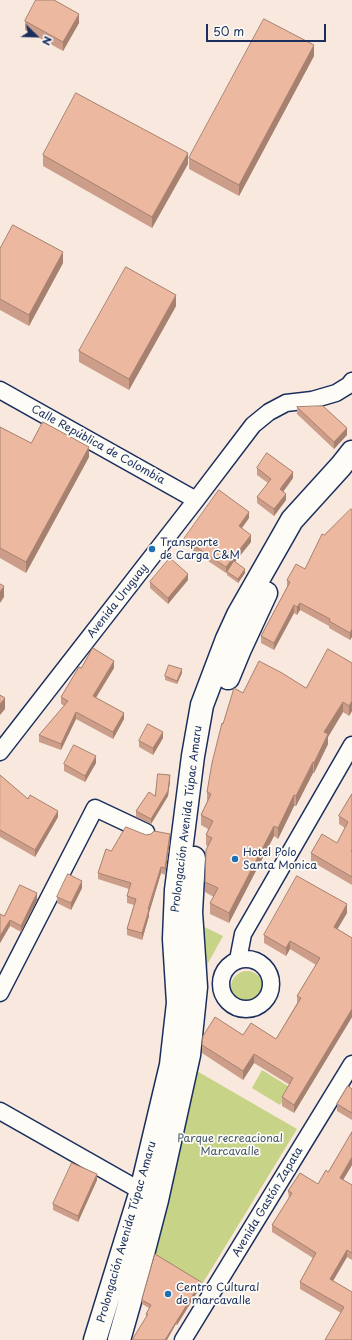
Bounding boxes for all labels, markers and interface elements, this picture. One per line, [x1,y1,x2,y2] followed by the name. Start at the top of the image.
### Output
[16,16,56,56] north arrow
[208,16,328,42] scale bar
[213,22,244,40] text: 50 m
[38,34,57,48] text: N
[29,403,167,487] street label: Calle República de Colombia
[160,536,240,562] place label: Transporte de Carga C&M
[147,544,157,554] marker: Transporte de Carga C&M
[85,561,151,641] street label: Avenida Uruguay
[169,725,205,913] street label: Prolongación Avenida Túpac Amaru
[243,846,317,872] place label: Hotel Polo Santa Monica
[230,854,240,864] marker: Hotel Polo Santa Monica
[177,1132,283,1158] park label: Parque recreacional Marcavalle
[95,1140,159,1324] street label: Prolongación Avenida Túpac Amaru
[230,1145,306,1259] street label: Avenida Gastón Zapata
[176,1281,259,1307] place label: Centro Cultural de marcavalle
[163,1289,173,1299] marker: Centro Cultural de marcavalle

